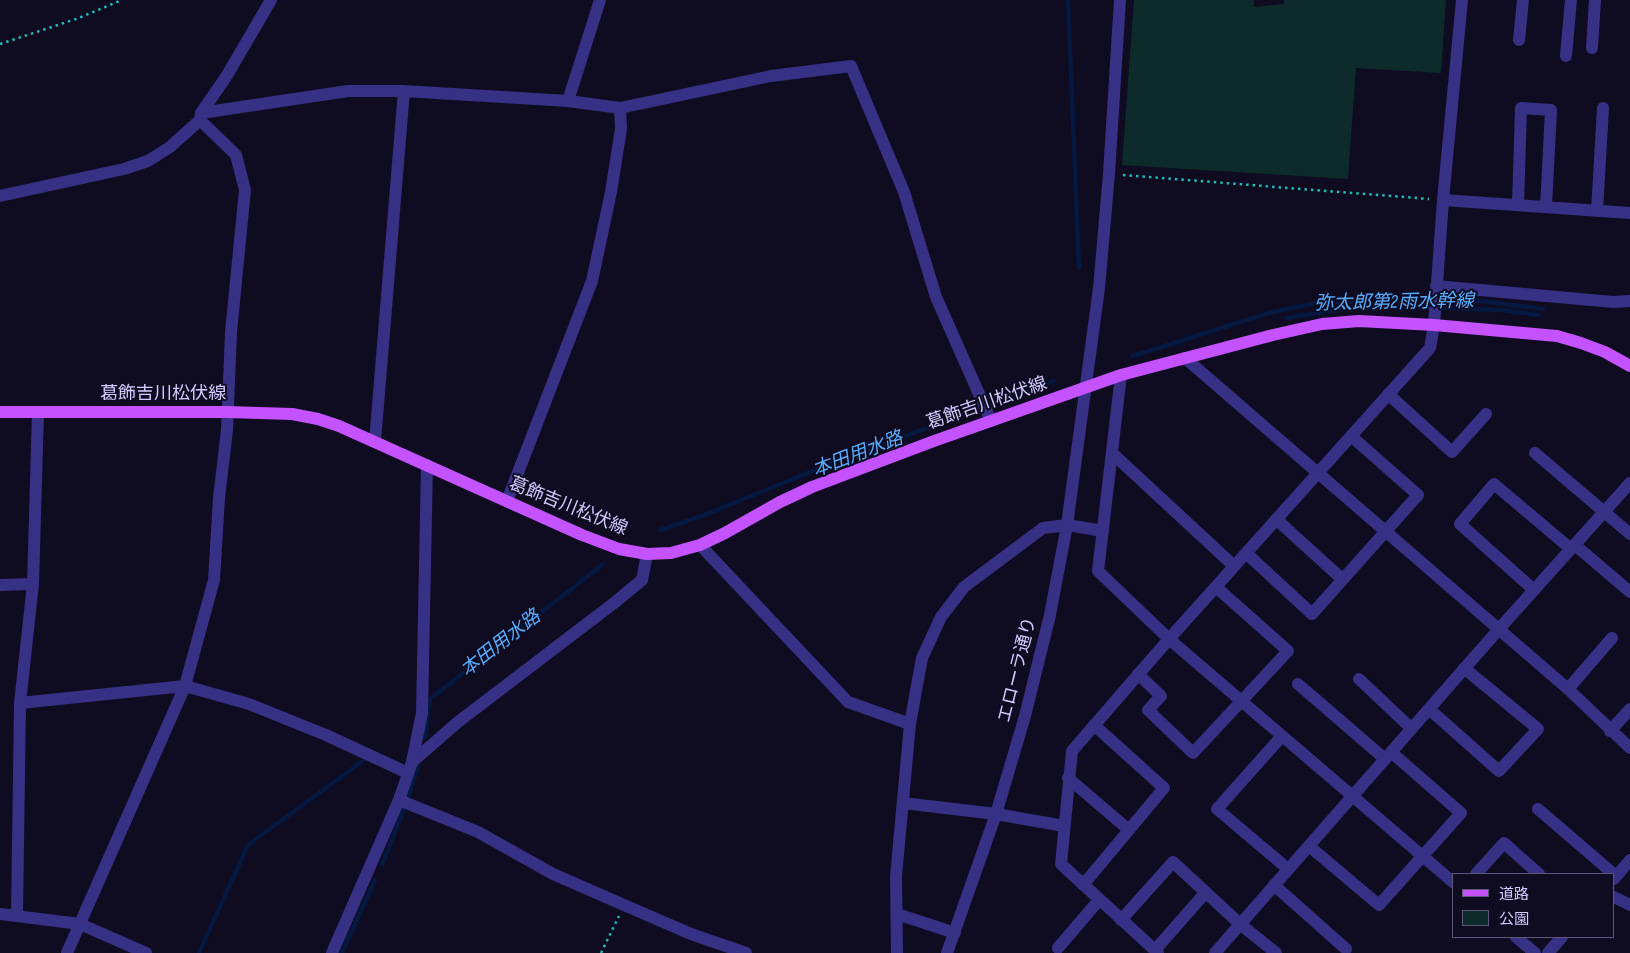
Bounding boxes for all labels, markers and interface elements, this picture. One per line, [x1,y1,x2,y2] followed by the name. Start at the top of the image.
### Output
[1314,290,1474,316] water label: 弥太郎第2雨水幹線
[924,373,1050,435] street label: 葛飾吉川松伏線
[100,383,226,405] street label: 葛飾吉川松伏線
[810,427,906,483] water label: 本田用水路
[506,473,630,541] street label: 葛飾吉川松伏線
[457,606,545,682] water label: 本田用水路
[994,615,1042,725] street label: エローラ通り
[1452,873,1615,938] legend
[1499,885,1529,904] text: 道路
[1499,910,1529,929] text: 公園

